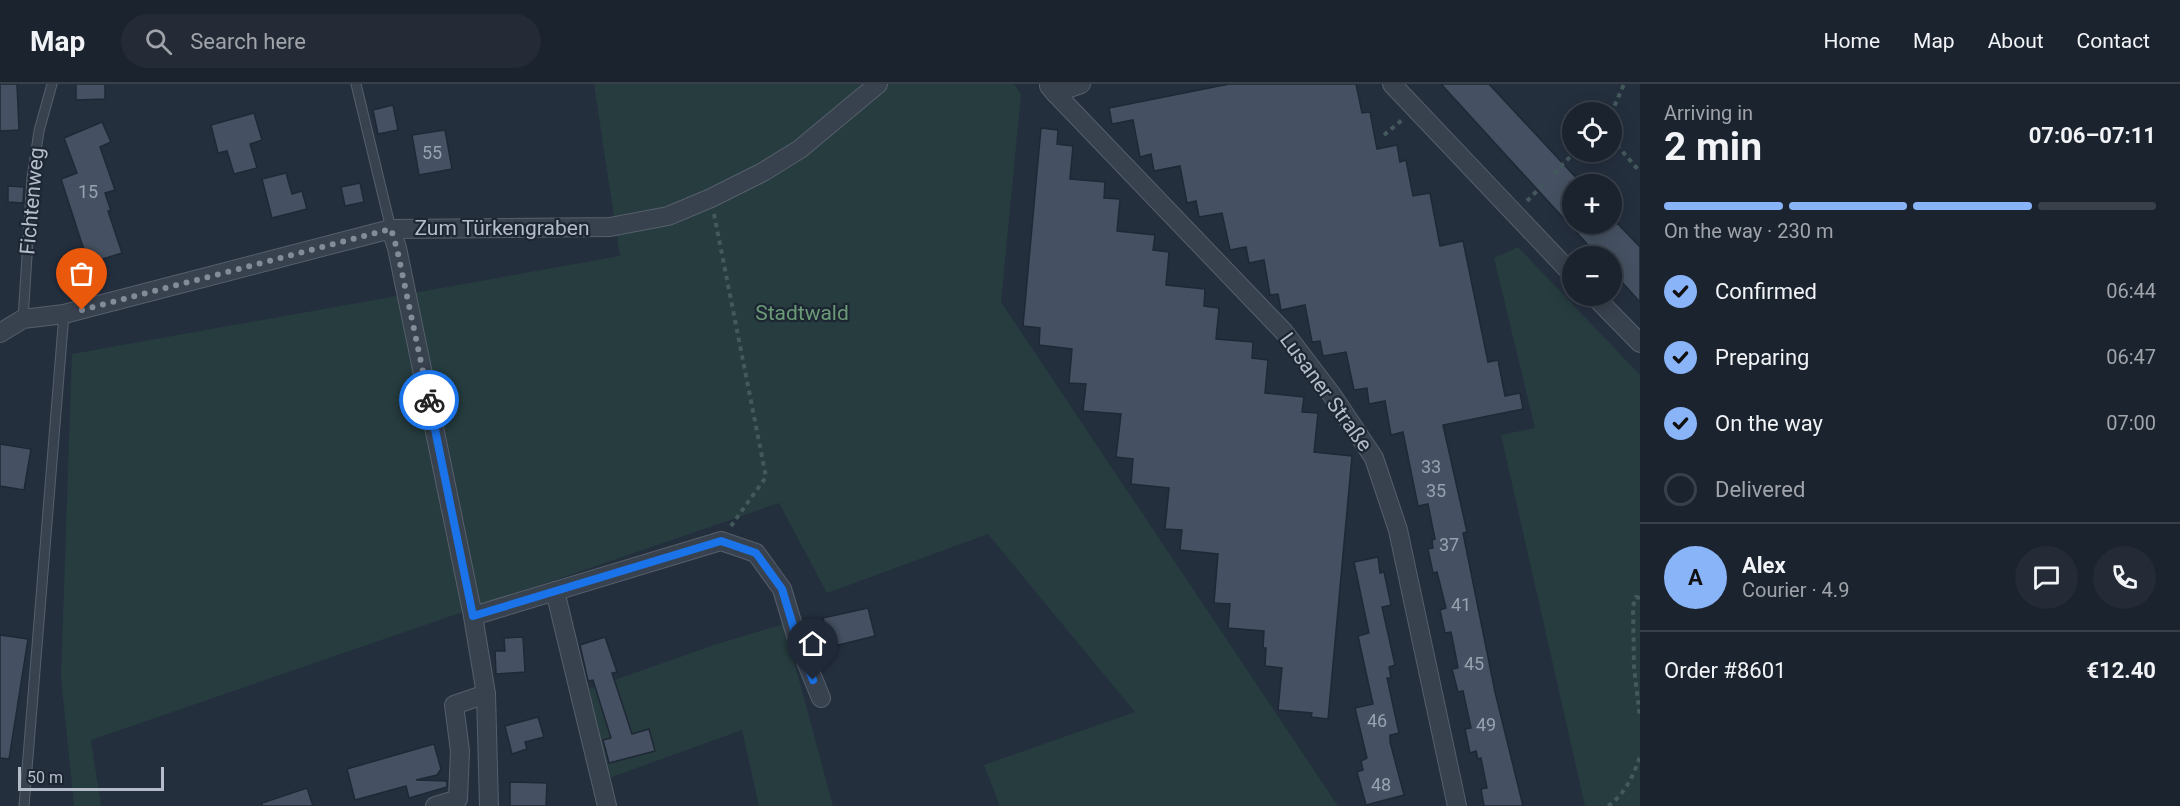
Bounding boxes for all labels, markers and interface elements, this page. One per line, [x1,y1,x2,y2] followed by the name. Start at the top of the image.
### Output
[121,14,541,68] search box
[30,25,85,58] text: Map
[142,25,175,58] icon: search
[190,29,306,54] text: Search here
[1824,29,1880,53] text: Home
[1913,29,1955,53] text: Map
[1988,29,2044,53] text: About
[2077,29,2150,53] text: Contact
[1664,101,1753,125] text: Arriving in
[1562,102,1622,306] map controls
[1562,102,1622,162] button: locate
[2029,123,2156,148] text: 07:06–07:11
[1664,124,1762,170] text: 2 min
[422,142,442,163] house number: 55
[15,146,49,256] street label: Fichtenweg
[1562,174,1622,234] button: +
[78,181,98,202] house number: 15
[414,216,590,240] street label: Zum Türkengraben
[1664,219,1833,243] text: On the way · 230 m
[1562,246,1622,306] button: −
[56,248,107,310] pin
[65,257,98,290] icon: bag
[1664,275,1697,308] icon: check
[1715,279,1817,304] text: Confirmed
[2106,279,2156,303] text: 06:44
[755,301,849,325] park label: Stadtwald
[1275,328,1377,456] street label: Lusaner Straße
[1664,341,1697,374] icon: check
[1715,345,1809,370] text: Preparing
[2106,345,2156,369] text: 06:47
[399,370,459,430] courier
[413,384,446,417] icon: bike
[1664,407,1697,440] icon: check
[1715,411,1823,436] text: On the way
[2106,411,2156,435] text: 07:00
[1421,456,1441,477] house number: 33
[1715,477,1805,502] text: Delivered
[1426,480,1446,501] house number: 35
[1439,534,1459,555] house number: 37
[2015,546,2078,609] button: chat
[2093,546,2156,609] button: phone
[1742,553,1786,578] text: Alex
[1688,565,1703,590] text: A
[1742,578,1849,602] text: Courier · 4.9
[1451,594,1471,615] house number: 41
[787,618,838,680] pin
[796,627,829,660] icon: home
[1464,653,1484,674] house number: 45
[1664,658,1786,683] text: Order #8601
[2087,658,2156,683] text: €12.40
[1367,710,1387,731] house number: 46
[1476,714,1496,735] house number: 49
[18,764,164,792] scale bar
[27,768,63,787] text: 50 m
[1371,774,1391,795] house number: 48

